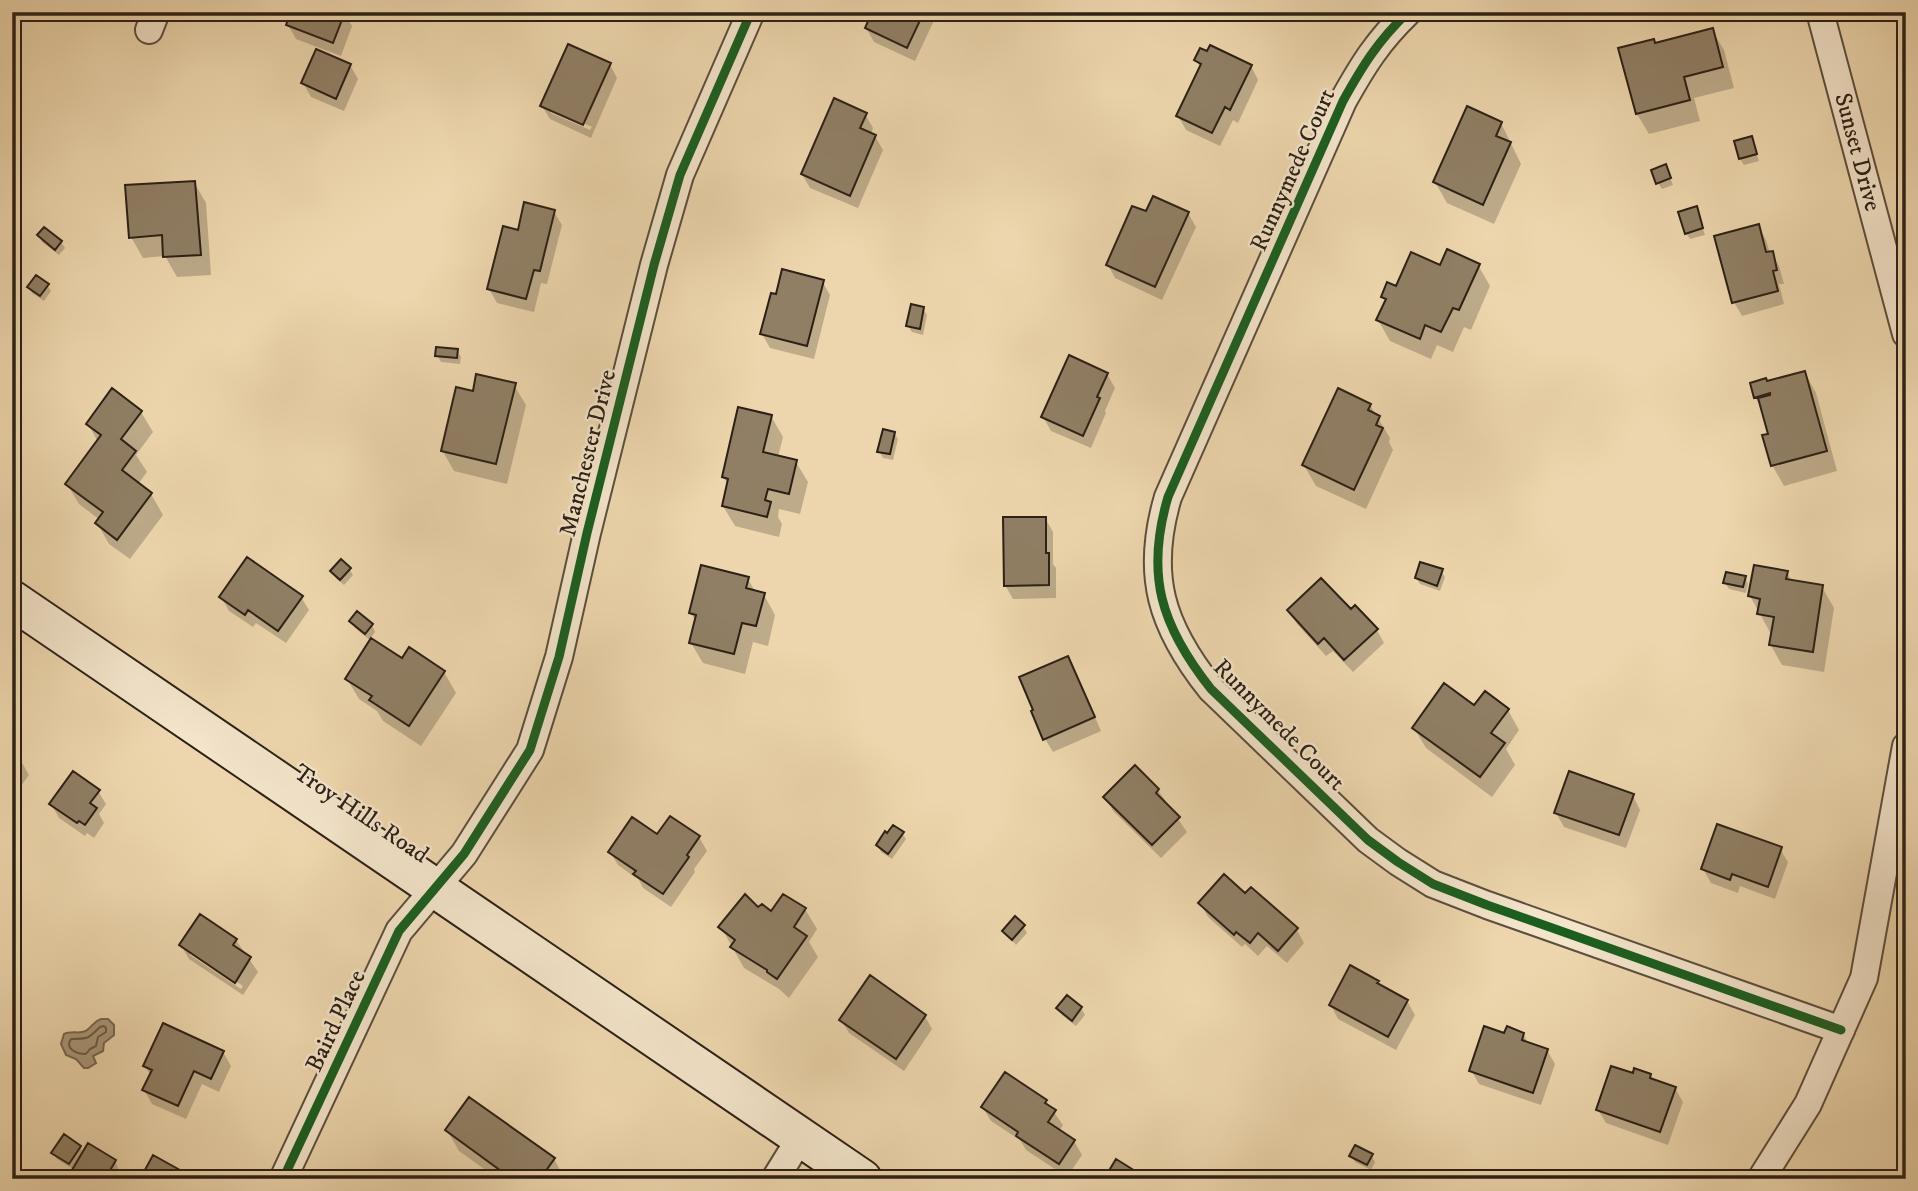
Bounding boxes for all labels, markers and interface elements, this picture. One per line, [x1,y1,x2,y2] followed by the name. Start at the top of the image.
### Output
[1244,84,1342,256] street label: Runnymede Court
[1827,90,1888,214] street label: Sunset Drive
[553,367,623,539] street label: Manchester Drive
[1207,653,1352,798] street label: Runnymede Court
[288,758,434,870] street label: Troy Hills Road
[299,965,373,1077] street label: Baird Place

